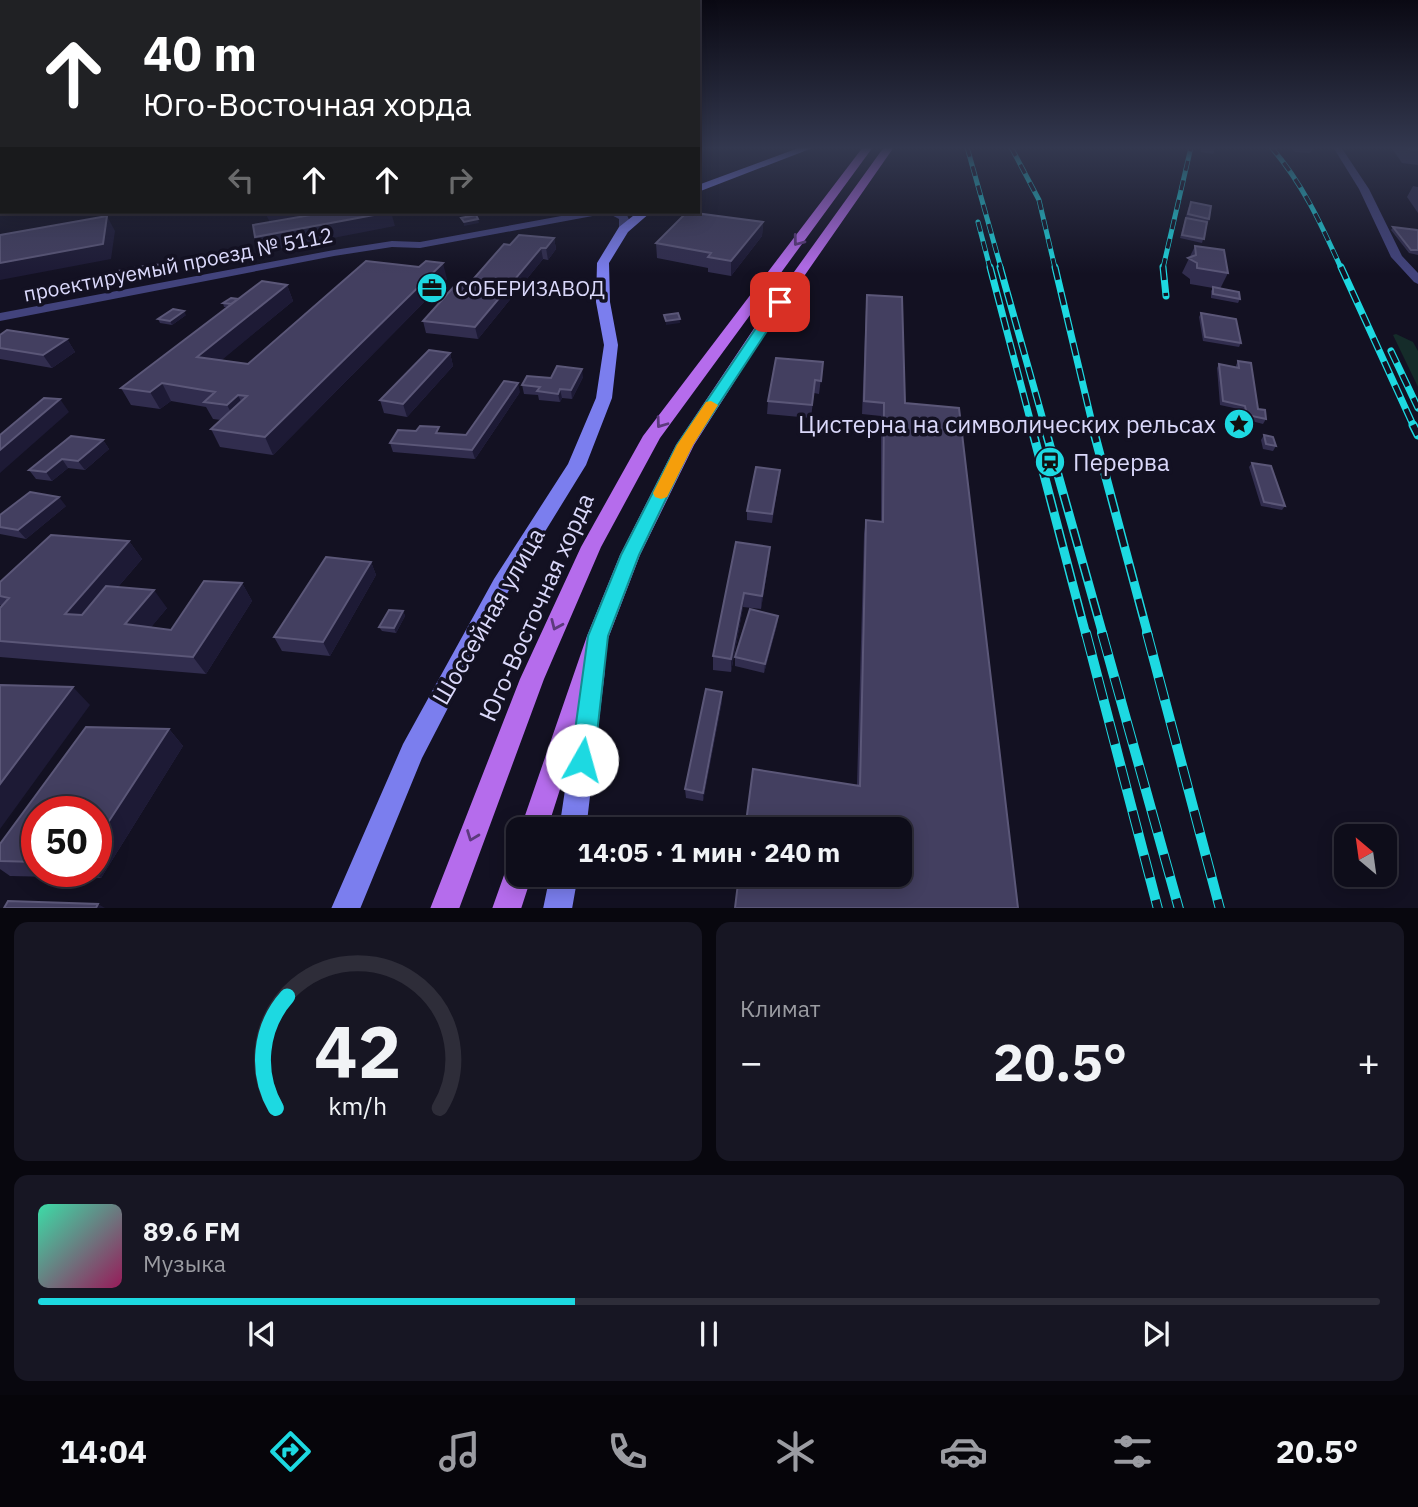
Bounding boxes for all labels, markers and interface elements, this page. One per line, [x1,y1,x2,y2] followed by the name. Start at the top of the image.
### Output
[143,21,257,84] text: 40 m
[28,28,119,119] icon: ahead
[143,83,472,125] text: Юго-Восточная хорда
[222,161,260,199] icon: left
[295,161,333,199] icon: ahead
[368,161,406,199] icon: ahead
[441,161,479,199] icon: right
[21,220,335,308] street label: проектируемый проезд № 5112
[794,234,806,246] one-way arrow
[415,271,449,305] office icon: СОБЕРИЗАВОД
[750,272,810,332] pin
[455,274,605,302] place label: СОБЕРИЗАВОД
[761,283,799,321] icon: arrive
[1222,407,1256,441] place icon: Цистерна на символических рельсах
[798,408,1216,440] place label: Цистерна на символических рельсах
[657,415,670,428] one-way arrow
[1033,445,1067,479] station icon: Перерва
[1073,446,1170,478] place label: Перерва
[471,488,601,726] street label: Юго-Восточная хорда
[424,521,552,710] street label: Шоссейная улица
[550,617,564,630] one-way arrow
[545,723,619,797] position arrow
[21,796,112,887] speed limit sign: 50
[1334,824,1396,887] north arrow
[1334,824,1397,887] map controls
[466,829,480,841] one-way arrow
[578,835,840,869] text: 14:05 · 1 мин · 240 m
[740,993,821,1023] text: Климат
[314,1003,402,1098] text: 42
[993,1028,1127,1095] text: 20.5°
[740,1037,763,1086] text: −
[1357,1037,1380,1086] text: +
[329,1088,387,1121] text: km/h
[143,1214,241,1248] text: 89.6 FM
[143,1248,226,1278] text: Музыка
[243,1315,281,1353] icon: previous
[690,1315,728,1353] icon: pause
[1137,1315,1175,1353] icon: next
[266,1427,315,1476] icon: directions
[435,1427,484,1476] icon: music
[603,1427,652,1476] icon: phone
[771,1427,820,1476] icon: climate
[939,1427,988,1476] icon: car
[1108,1427,1157,1476] icon: filters
[60,1430,147,1472] text: 14:04
[1276,1430,1358,1472] text: 20.5°

